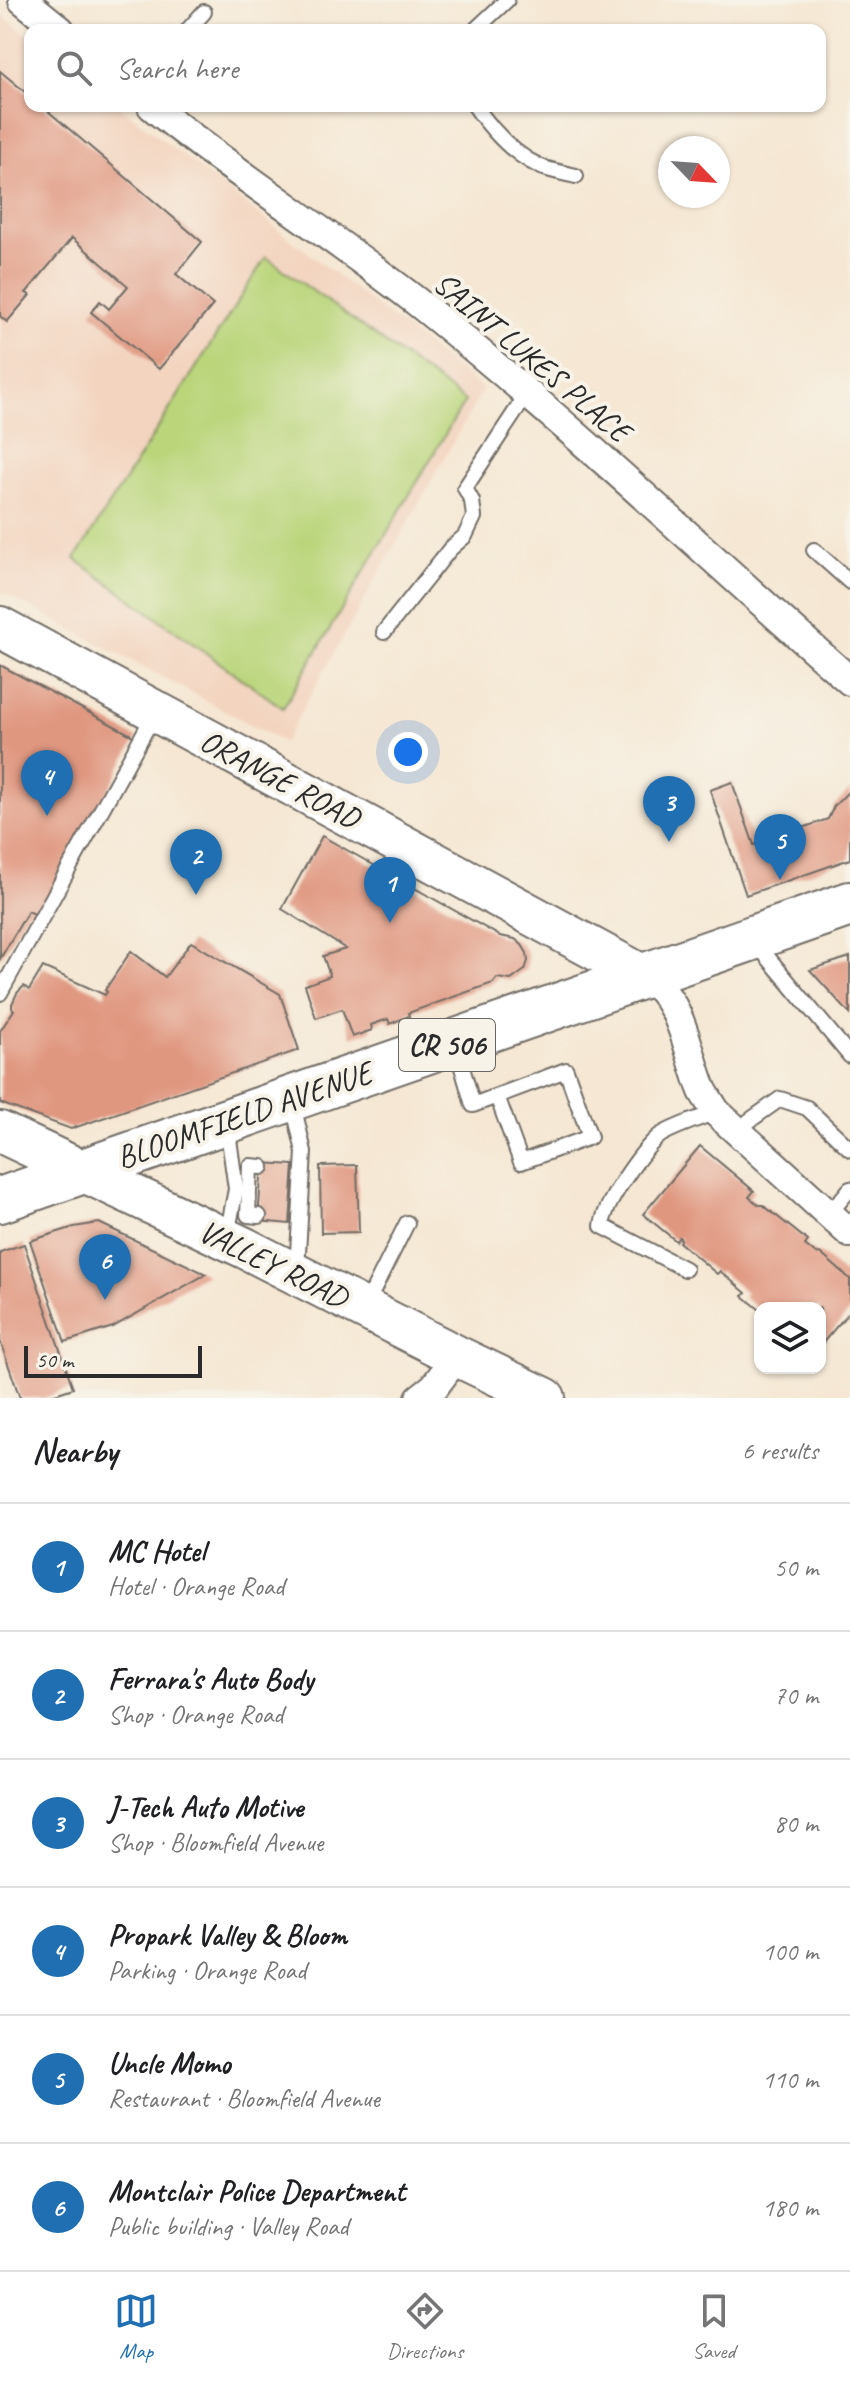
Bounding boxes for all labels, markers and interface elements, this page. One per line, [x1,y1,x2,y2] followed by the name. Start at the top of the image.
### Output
[24,24,826,112] search box
[52,46,96,90] icon: search
[116,49,238,87] text: Search here
[658,136,730,208] north arrow
[425,263,642,454] street label: SAINT LUKES PLACE
[193,720,369,839] street label: ORANGE ROAD
[388,732,428,772] your location
[21,750,73,816] pin: 4
[643,776,695,842] pin: 3
[754,814,806,880] pin: 5
[170,829,222,895] pin: 2
[364,857,416,923] pin: 1
[399,1019,495,1071] road number: CR 506
[111,1051,381,1178] street label: BLOOMFIELD AVENUE
[192,1210,356,1319] street label: VALLEY ROAD
[79,1234,131,1300] pin: 6
[754,1302,826,1374] map controls
[754,1302,826,1374] button: layers
[24,1342,202,1378] scale bar
[36,1346,73,1374] text: 50 m
[32,1429,118,1472] text: Nearby
[742,1434,818,1467] text: 6 results
[108,1532,205,1570] text: MC Hotel
[52,1551,64,1584] text: 1
[774,1551,818,1584] text: 50 m
[108,1570,284,1603] text: Hotel · Orange Road
[108,1660,313,1698] text: Ferrara's Auto Body
[52,1679,64,1712] text: 2
[774,1679,818,1712] text: 70 m
[108,1698,283,1731] text: Shop · Orange Road
[108,1788,303,1826] text: J-Tech Auto Motive
[52,1807,64,1840] text: 3
[774,1807,818,1840] text: 80 m
[108,1826,323,1859] text: Shop · Bloomfield Avenue
[108,1916,347,1954] text: Propark Valley & Bloom
[52,1935,64,1968] text: 4
[762,1935,818,1968] text: 100 m
[108,1954,306,1987] text: Parking · Orange Road
[108,2044,230,2082] text: Uncle Momo
[52,2063,64,2096] text: 5
[762,2063,818,2096] text: 110 m
[108,2082,380,2115] text: Restaurant · Bloomfield Avenue
[108,2172,405,2210] text: Montclair Police Department
[52,2191,64,2224] text: 6
[762,2191,818,2224] text: 180 m
[108,2210,349,2243] text: Public building · Valley Road
[114,2289,158,2365] tab: Map
[387,2289,463,2365] tab: Directions
[692,2289,736,2365] tab: Saved

